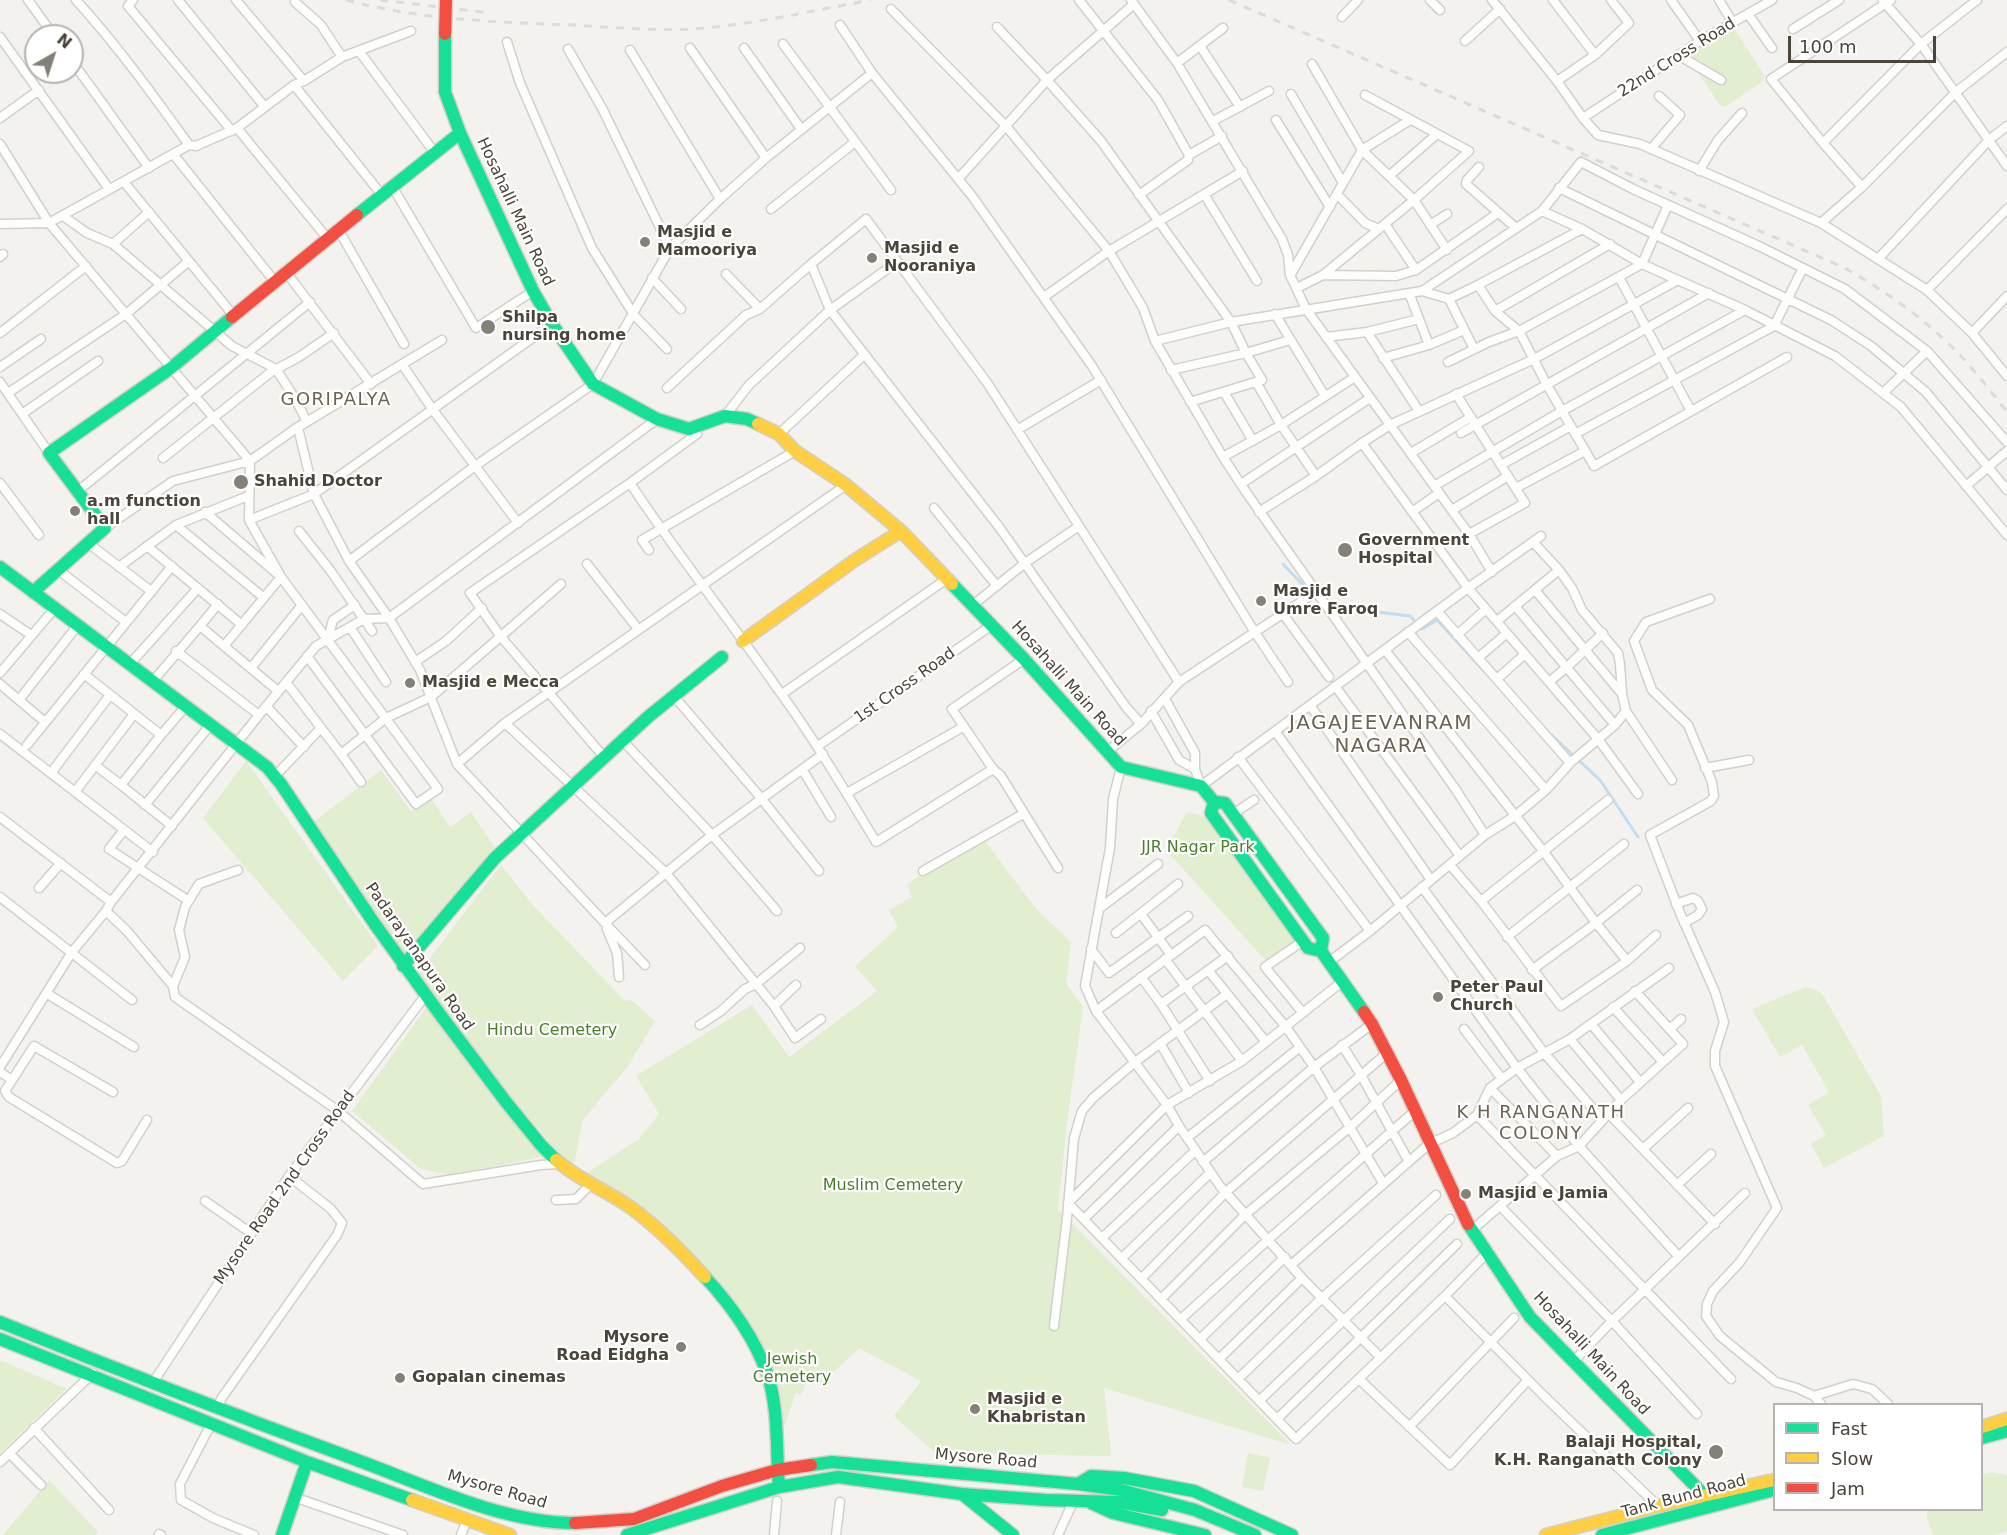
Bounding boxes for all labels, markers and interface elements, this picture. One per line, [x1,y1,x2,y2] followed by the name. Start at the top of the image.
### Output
[1615,14,1739,102] street label: 22nd Cross Road
[24,24,84,84] north arrow
[1791,24,1940,62] scale bar
[53,30,76,53] text: N
[1799,36,1857,57] text: 100 m
[472,135,558,289] street label: Hosahalli Main Road
[657,223,757,261] place label: Masjid e Mamooriya
[638,235,652,249] marker: Masjid e Mamooriya
[884,239,976,277] place label: Masjid e Nooraniya
[865,251,879,265] marker: Masjid e Nooraniya
[502,308,626,346] place label: Shilpa nursing home
[479,318,497,336] marker: Shilpa nursing home
[281,389,391,411] district label: GORIPALYA
[254,472,382,492] place label: Shahid Doctor
[232,473,250,491] marker: Shahid Doctor
[87,492,201,530] place label: a.m function hall
[68,504,82,518] marker: a.m function hall
[1358,531,1469,569] place label: Government Hospital
[1336,541,1354,559] marker: Government Hospital
[1273,582,1378,620] place label: Masjid e Umre Faroq
[1254,594,1268,608] marker: Masjid e Umre Faroq
[1007,617,1129,751] street label: Hosahalli Main Road
[851,644,959,728] street label: 1st Cross Road
[422,673,559,693] place label: Masjid e Mecca
[403,676,417,690] marker: Masjid e Mecca
[1289,712,1473,759] district label: JAGAJEEVANRAM NAGARA
[1141,838,1255,858] park label: JJR Nagar Park
[361,879,477,1035] street label: Padarayanapura Road
[1450,978,1544,1016] place label: Peter Paul Church
[1431,990,1445,1004] marker: Peter Paul Church
[487,1021,617,1041] park label: Hindu Cemetery
[210,1087,360,1289] street label: Mysore Road 2nd Cross Road
[1456,1102,1626,1144] district label: K H RANGANATH COLONY
[823,1176,963,1196] park label: Muslim Cemetery
[1478,1184,1608,1204] place label: Masjid e Jamia
[1459,1187,1473,1201] marker: Masjid e Jamia
[1529,1288,1653,1420] street label: Hosahalli Main Road
[556,1328,669,1366] place label: Mysore Road Eidgha
[674,1340,688,1354] marker: Mysore Road Eidgha
[753,1350,831,1388] park label: Jewish Cemetery
[412,1368,566,1388] place label: Gopalan cinemas
[393,1371,407,1385] marker: Gopalan cinemas
[987,1390,1086,1428] place label: Masjid e Khabristan
[968,1402,982,1416] marker: Masjid e Khabristan
[1773,1403,1983,1511] legend
[1831,1418,1867,1439] text: Fast
[1494,1433,1702,1471] place label: Balaji Hospital, K.H. Ranganath Colony
[1707,1443,1725,1461] marker: Balaji Hospital, K.H. Ranganath Colony
[934,1445,1038,1473] street label: Mysore Road
[1831,1448,1873,1469] text: Slow
[445,1467,549,1513] street label: Mysore Road
[1620,1471,1748,1523] street label: Tank Bund Road
[1831,1478,1865,1499] text: Jam

